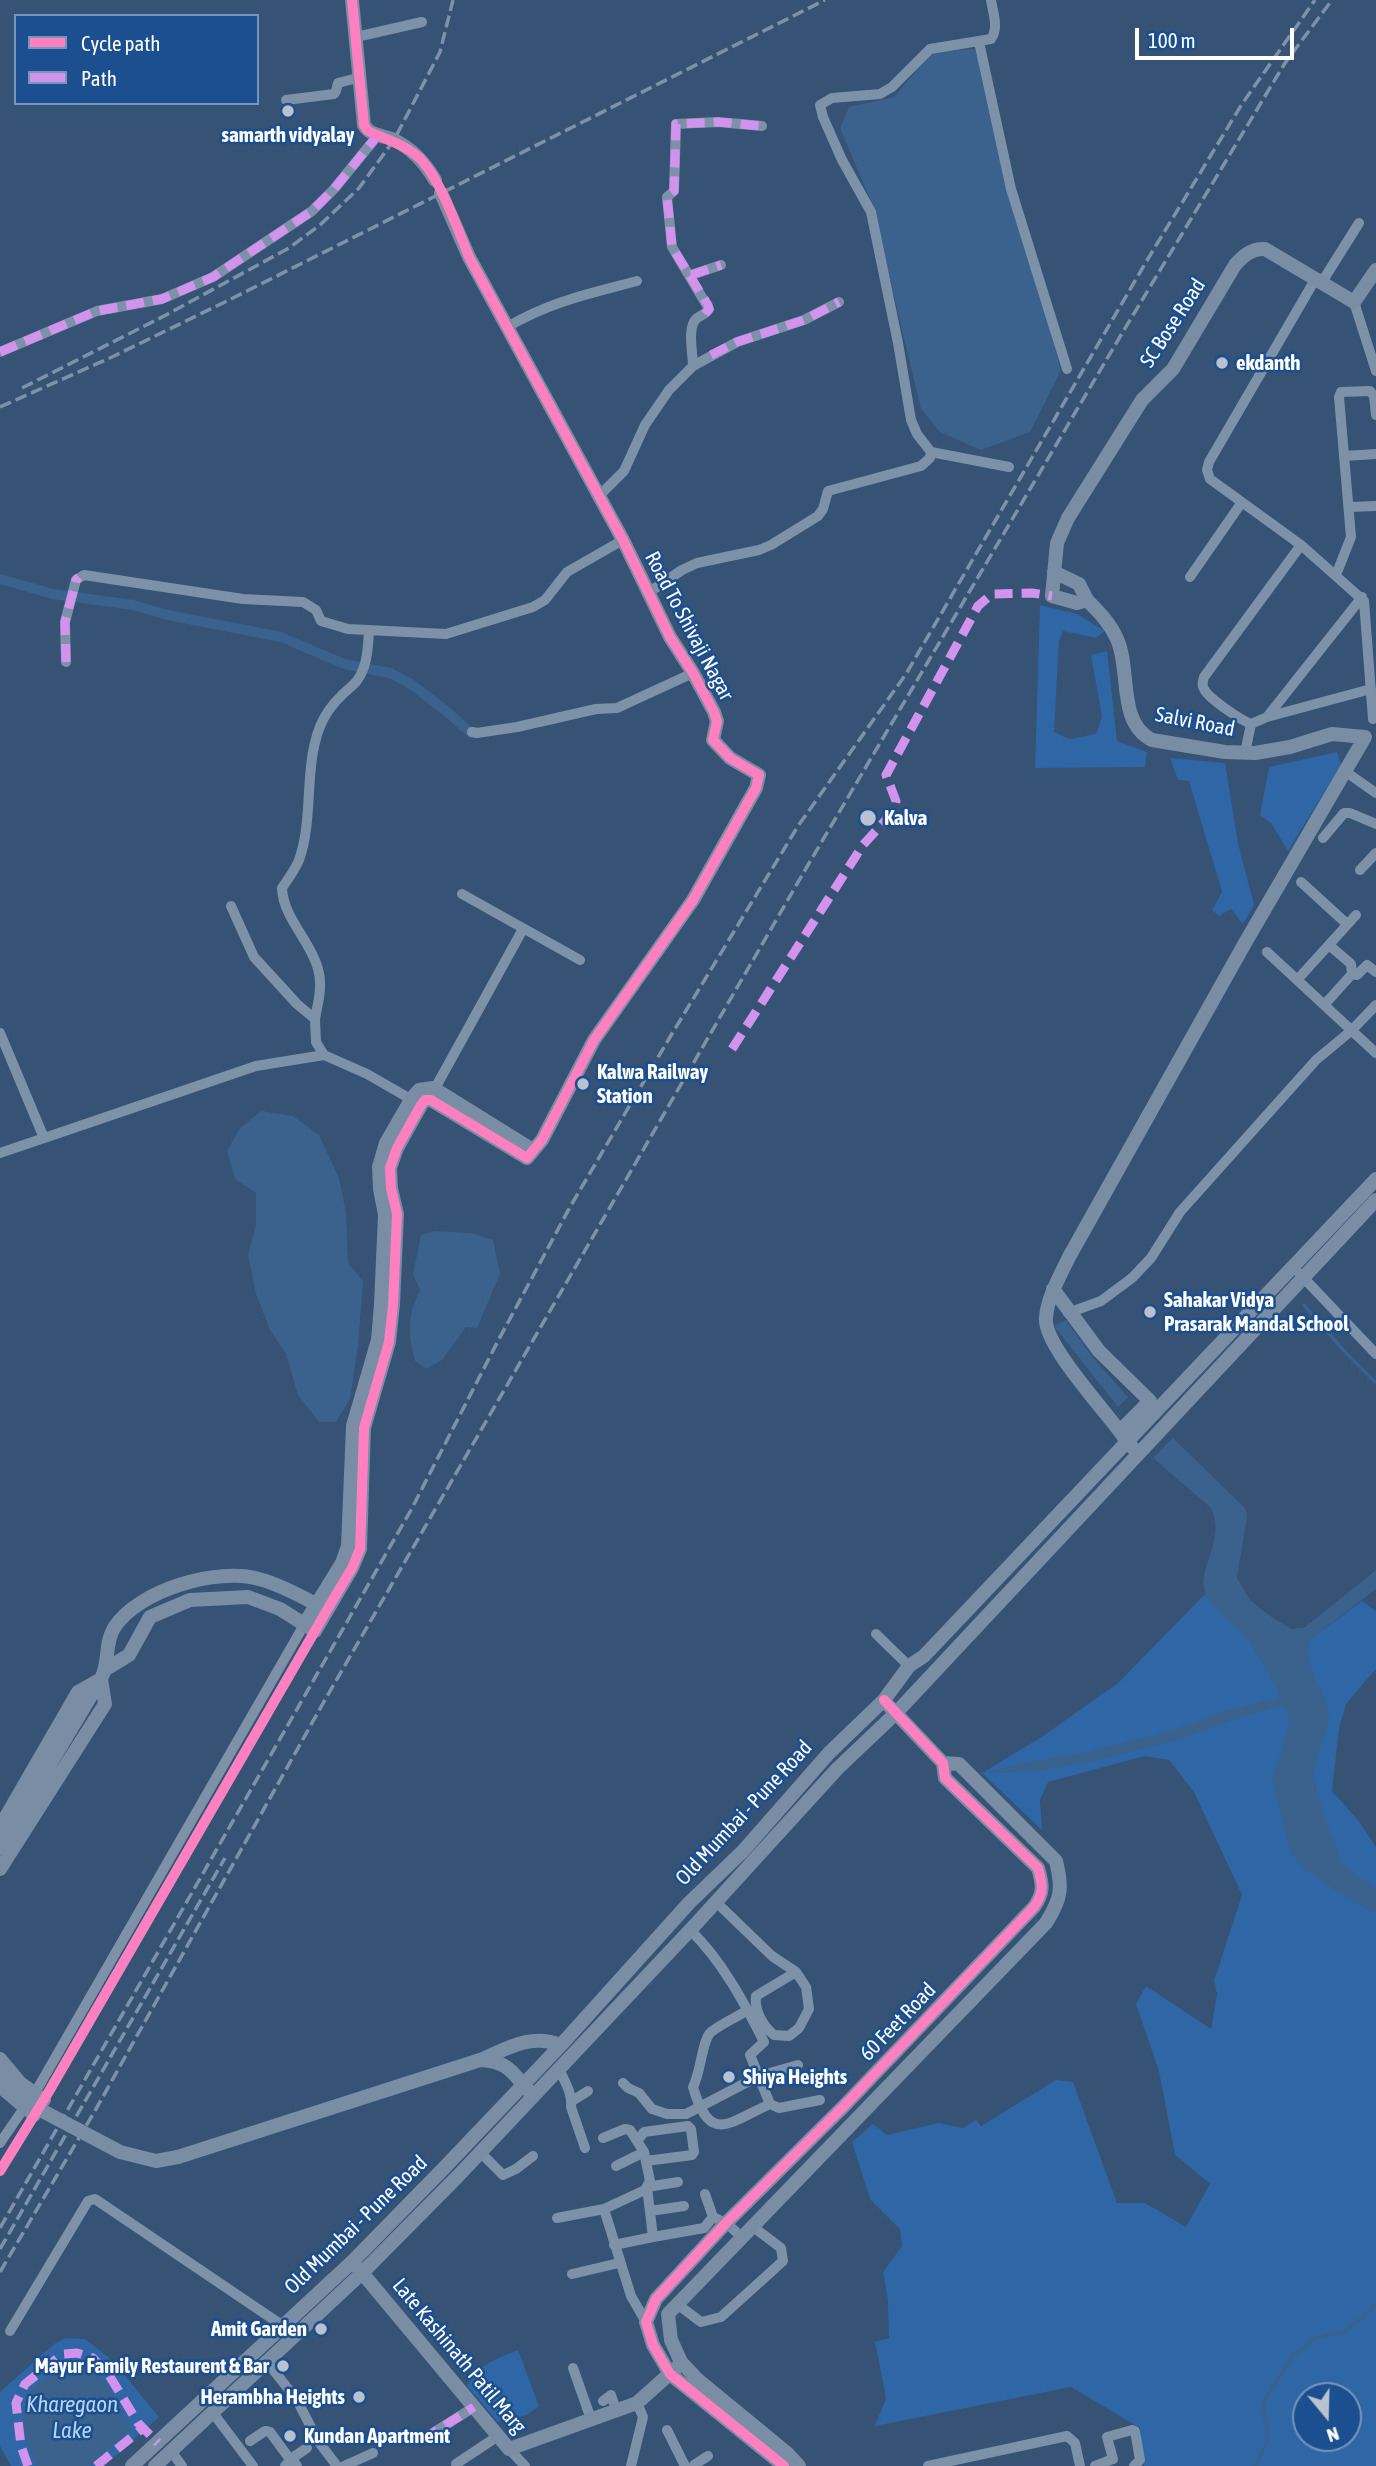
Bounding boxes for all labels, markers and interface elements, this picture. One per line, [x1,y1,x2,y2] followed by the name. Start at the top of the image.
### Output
[14,14,259,105] legend
[1138,14,1297,58] scale bar
[1148,28,1196,52] text: 100 m
[81,31,160,55] text: Cycle path
[81,66,117,90] text: Path
[280,103,296,119] marker: samarth vidyalay
[222,122,354,148] place label: samarth vidyalay
[1135,274,1211,372] street label: SC Bose Road
[1236,350,1300,376] place label: ekdanth
[1214,355,1230,371] marker: ekdanth
[639,547,739,705] street label: Road To Shivaji Nagar
[1153,702,1237,742] street label: Salvi Road
[884,805,927,831] place label: Kalva
[858,808,878,828] marker: Kalva
[597,1059,708,1109] place label: Kalwa Railway Station
[575,1076,591,1092] marker: Kalwa Railway Station
[1164,1287,1349,1337] place label: Sahakar Vidya Prasarak Mandal School
[1142,1304,1158,1320] marker: Sahakar Vidya Prasarak Mandal School
[671,1735,817,1891] street label: Old Mumbai - Pune Road
[855,1978,941,2066] street label: 60 Feet Road
[743,2064,847,2090] place label: Shiya Heights
[721,2069,737,2085] marker: Shiya Heights
[279,2150,433,2300] street label: Old Mumbai - Pune Road
[387,2273,531,2439] street label: Late Kashinath Patil Marg
[211,2316,307,2342] place label: Amit Garden
[313,2321,329,2337] marker: Amit Garden
[35,2353,269,2379] place label: Mayur Family Restaurent & Bar
[275,2358,291,2374] marker: Mayur Family Restaurent & Bar
[1292,2382,1362,2452] north arrow
[201,2384,345,2410] place label: Herambha Heights
[351,2389,367,2405] marker: Herambha Heights
[26,2391,118,2445] water label: Kharegaon Lake
[304,2423,450,2449] place label: Kundan Apartment
[1324,2423,1342,2447] text: N
[282,2428,298,2444] marker: Kundan Apartment

